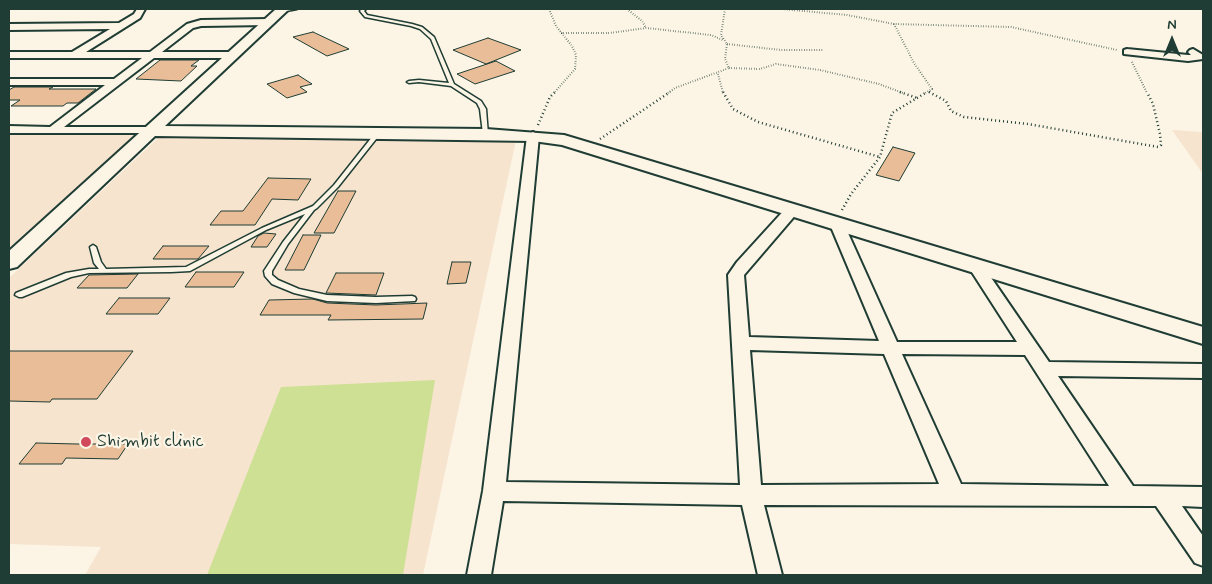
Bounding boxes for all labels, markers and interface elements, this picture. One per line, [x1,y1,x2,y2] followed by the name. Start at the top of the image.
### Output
[1147,15,1197,65] north arrow
[1167,16,1177,34] text: N
[97,431,204,453] place label: Shimbit clinic
[79,435,93,449] marker: Shimbit clinic

